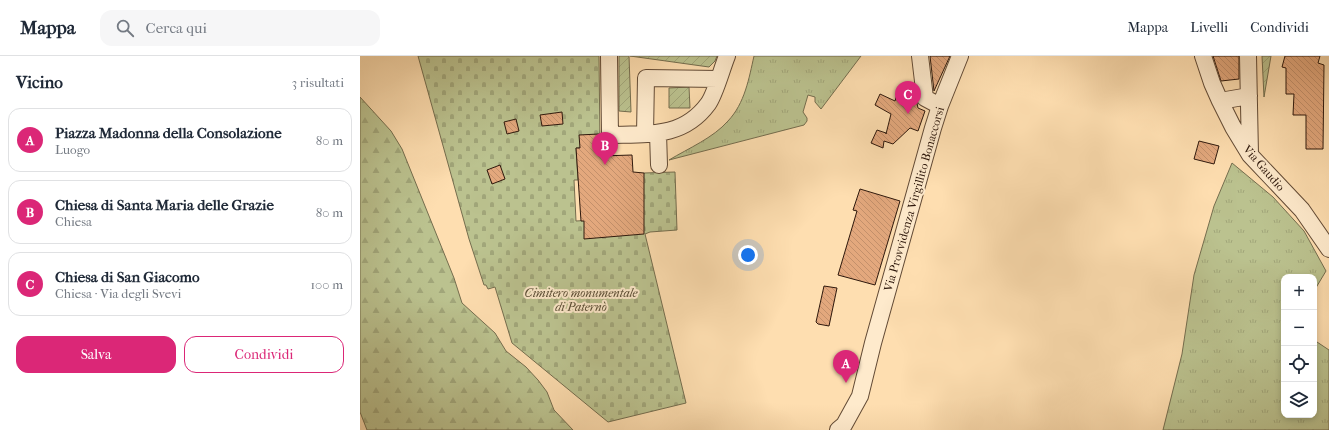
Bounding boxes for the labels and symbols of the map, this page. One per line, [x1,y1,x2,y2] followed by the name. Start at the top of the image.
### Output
[895,81,921,114] pin: C
[881,105,947,294] street label: Via Provvidenza Virgillito Bonaccorsi
[592,132,618,165] pin: B
[1240,141,1288,194] street label: Via Gaudio
[738,245,758,265] your location
[525,286,639,314] park label: Cimitero monumentale di Paternò
[833,350,859,383] pin: A

